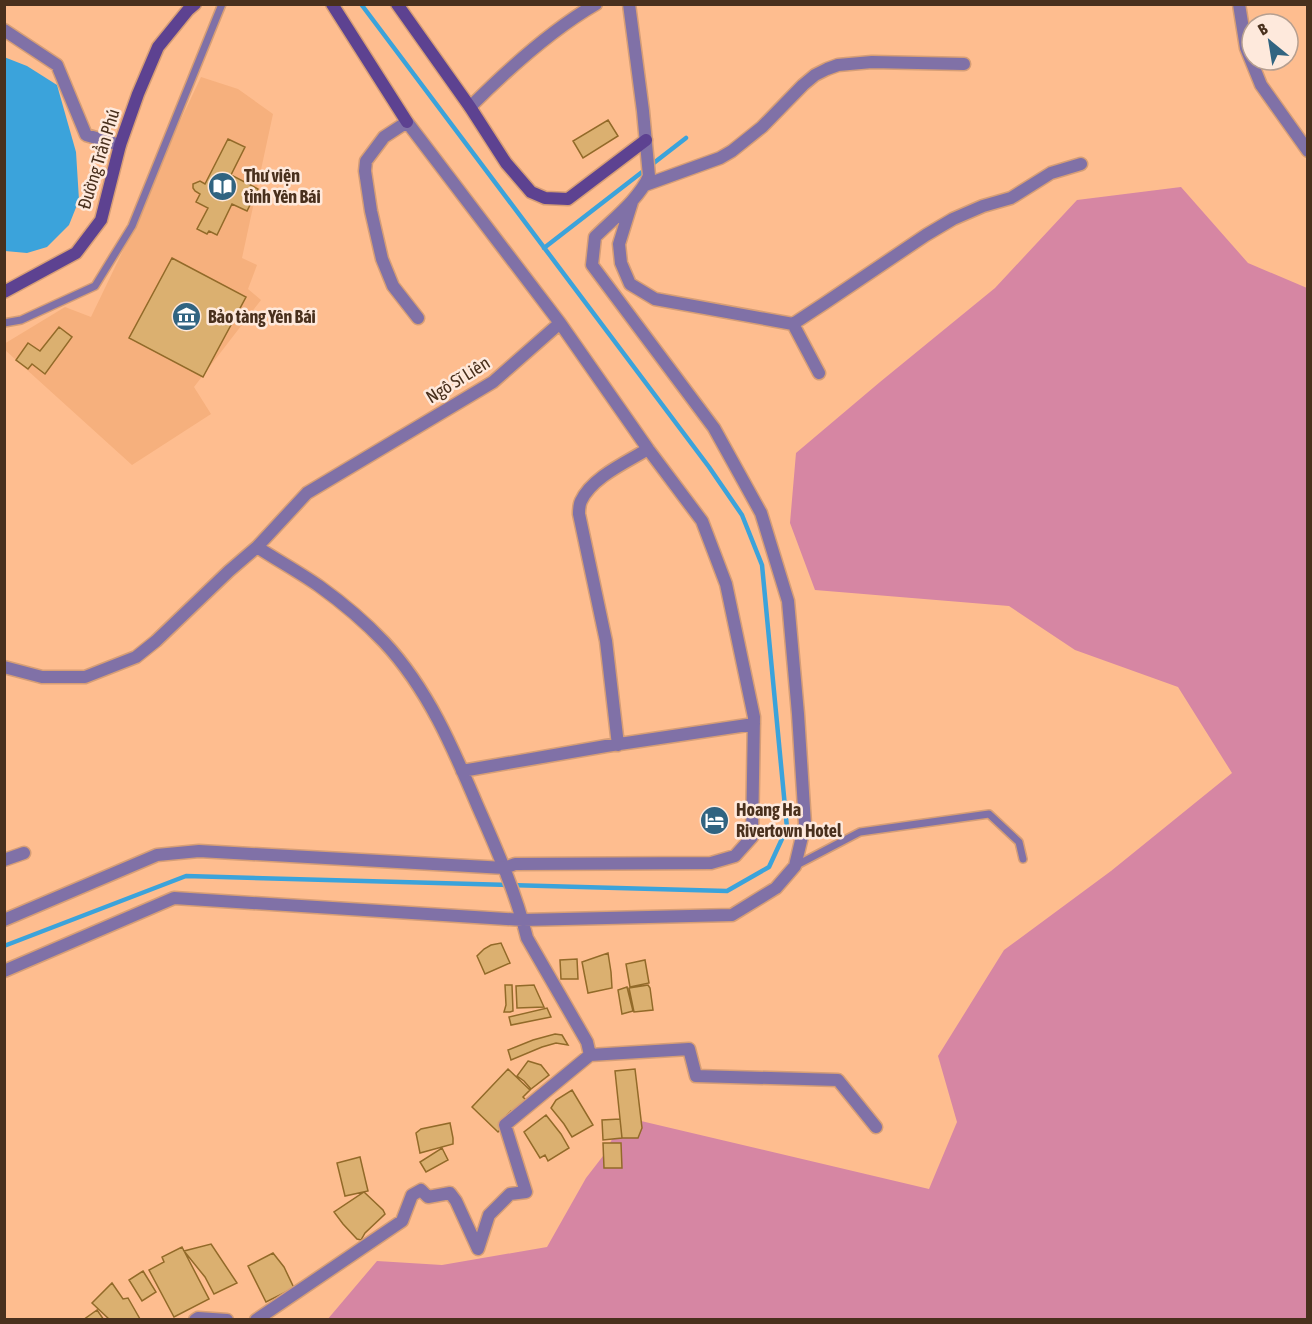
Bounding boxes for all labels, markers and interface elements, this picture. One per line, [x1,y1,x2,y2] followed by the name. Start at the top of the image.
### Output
[1240,12,1300,72] north arrow
[1255,19,1271,39] text: B
[72,106,124,212] street label: Đường Trần Phú
[243,165,321,207] place label: Thư viện tỉnh Yên Bái
[207,170,239,202] library icon: Thư viện tỉnh Yên Bái
[171,301,203,333] museum icon: Bảo tàng Yên Bái
[208,306,316,327] place label: Bảo tàng Yên Bái
[422,352,493,407] street label: Ngô Sĩ Liên
[736,799,842,841] place label: Hoang Ha Rivertown Hotel
[699,804,731,836] hotel icon: Hoang Ha Rivertown Hotel

